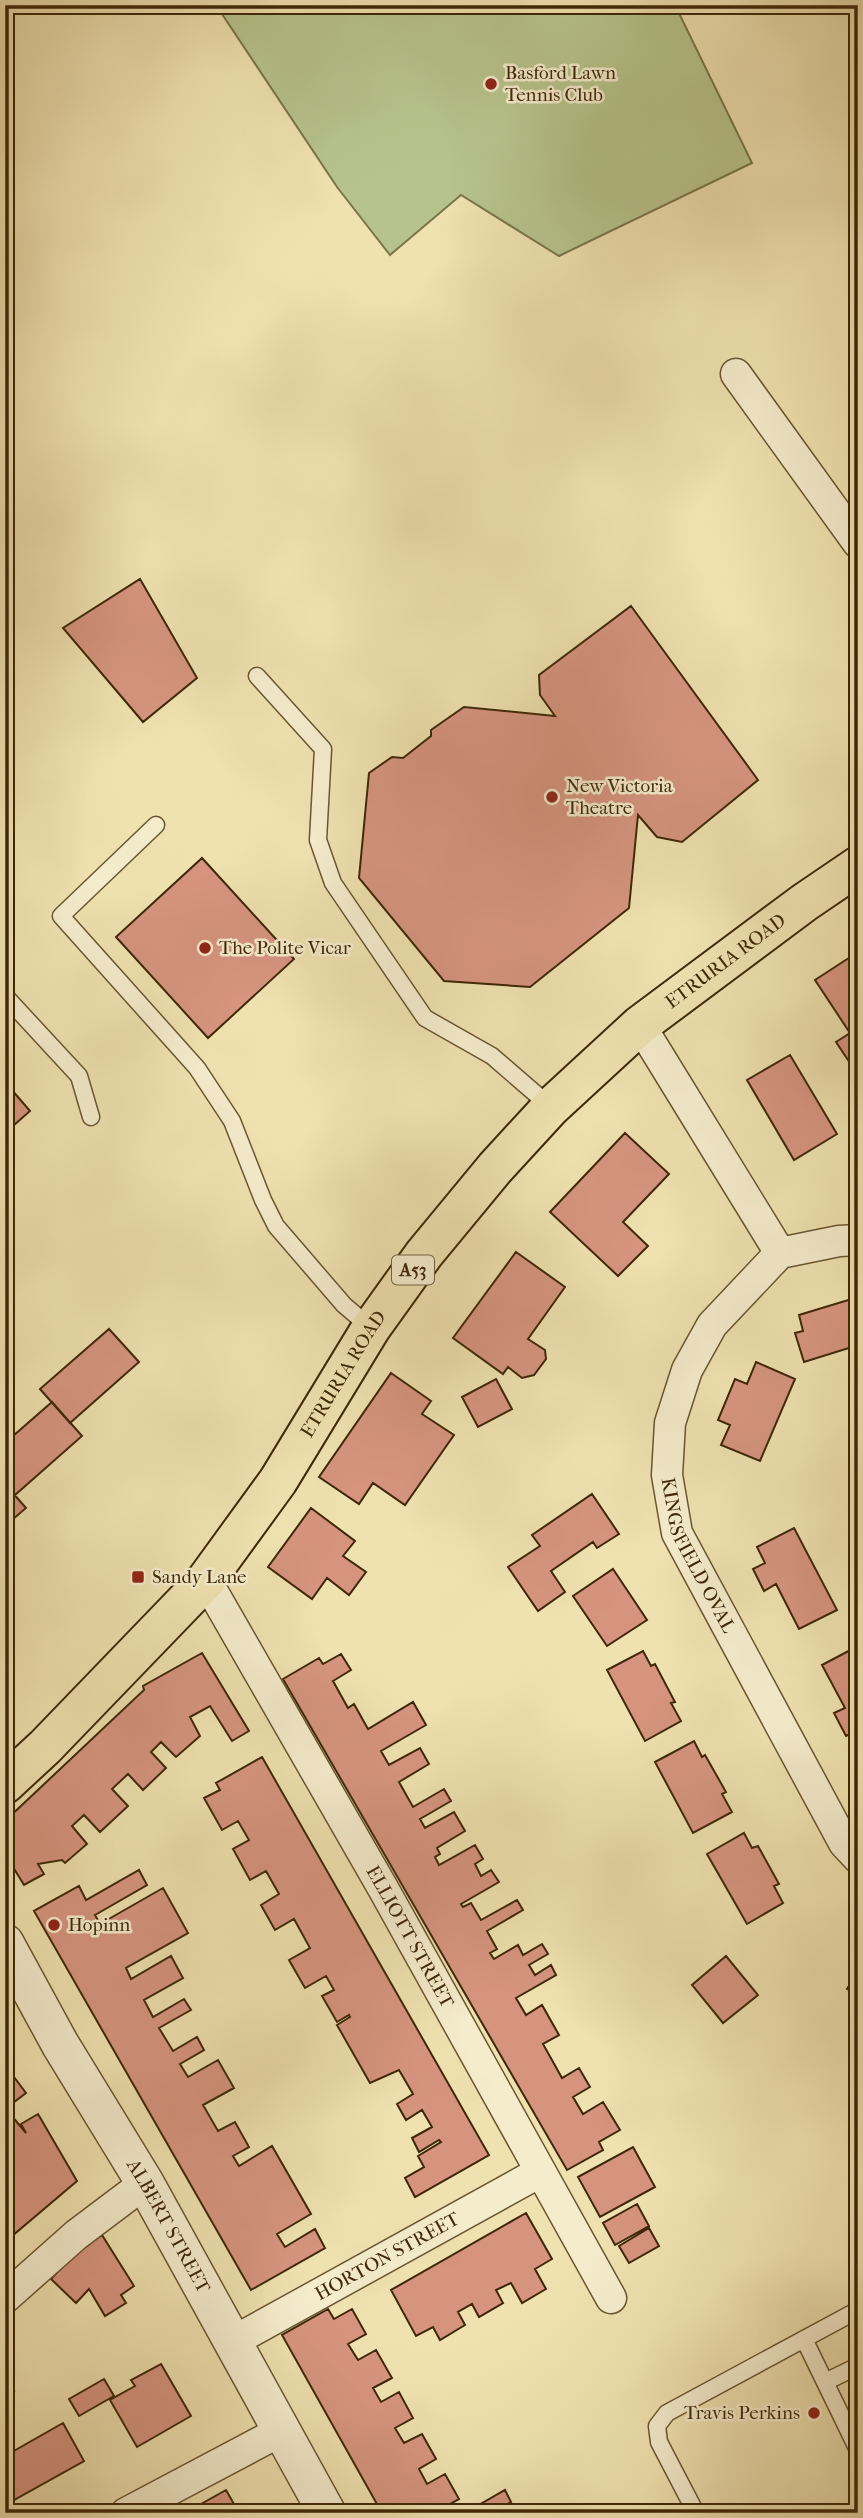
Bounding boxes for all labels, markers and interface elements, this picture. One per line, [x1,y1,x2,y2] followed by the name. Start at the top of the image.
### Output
[505,62,616,106] place label: Basford Lawn Tennis Club
[483,76,499,92] marker: Basford Lawn Tennis Club
[566,775,673,819] place label: New Victoria Theatre
[544,789,560,805] marker: New Victoria Theatre
[661,909,790,1013] street label: ETRURIA ROAD
[219,937,352,959] place label: The Polite Vicar
[197,940,213,956] marker: The Polite Vicar
[392,1255,434,1284] road number: A53
[296,1307,391,1442] street label: ETRURIA ROAD
[657,1476,740,1637] street label: KINGSFIELD OVAL
[152,1566,246,1588] place label: Sandy Lane
[130,1569,146,1585] marker: Sandy Lane
[361,1862,458,2012] street label: ELLIOTT STREET
[68,1914,130,1936] place label: Hopinn
[46,1917,62,1933] marker: Hopinn
[122,2154,215,2297] street label: ALBERT STREET
[311,2208,463,2305] street label: HORTON STREET
[684,2402,800,2424] place label: Travis Perkins
[806,2405,822,2421] marker: Travis Perkins

